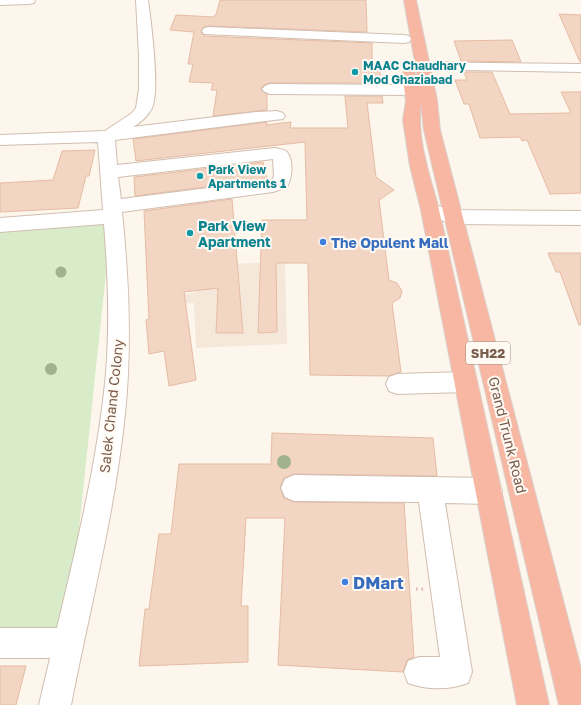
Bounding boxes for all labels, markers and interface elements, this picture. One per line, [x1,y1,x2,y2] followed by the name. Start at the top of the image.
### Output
[363,58,467,87] place label: MAAC Chaudhary Mod Ghaziabad
[350,67,360,77] marker: MAAC Chaudhary Mod Ghaziabad
[208,162,286,191] place label: Park View Apartments 1
[195,171,205,181] marker: Park View Apartments 1
[198,217,271,250] place label: Park View Apartment
[185,228,195,238] marker: Park View Apartment
[331,234,449,251] place label: The Opulent Mall
[318,237,328,247] marker: The Opulent Mall
[96,338,126,474] street label: Salek Chand Colony
[466,342,510,364] road number: SH22
[485,375,531,495] street label: Grand Trunk Road
[353,572,404,593] place label: DMart
[340,577,350,587] marker: DMart

